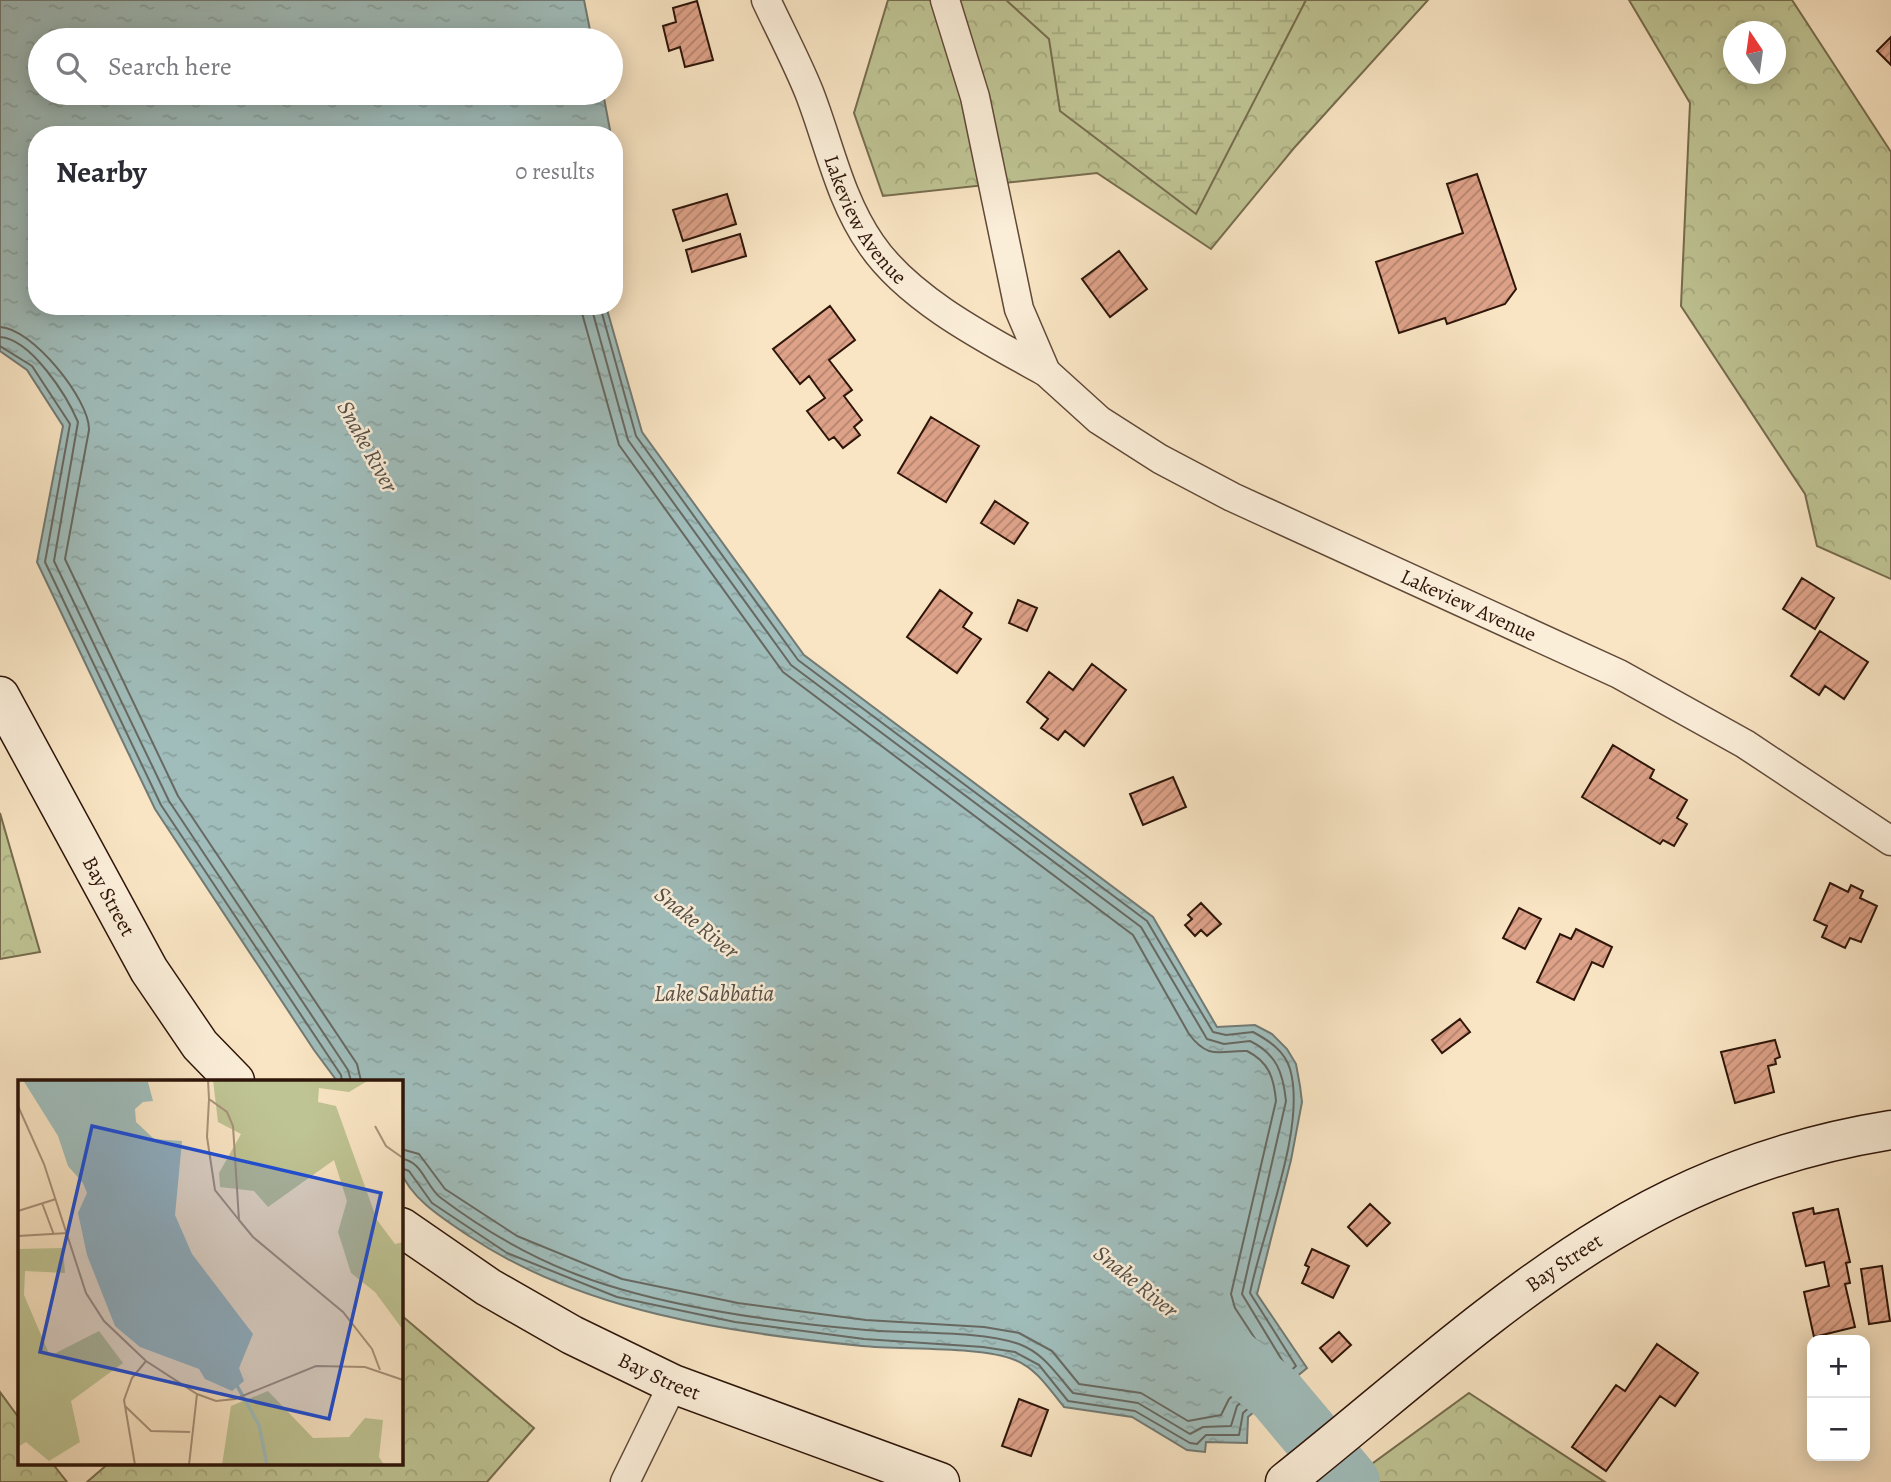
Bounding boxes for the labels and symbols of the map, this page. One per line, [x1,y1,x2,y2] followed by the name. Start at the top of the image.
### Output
[1723,21,1786,84] north arrow
[817,151,913,291] street label: Lakeview Avenue
[330,395,406,498] water label: Snake River
[1396,562,1541,648] street label: Lakeview Avenue
[76,851,142,941] street label: Bay Street
[648,879,746,967] water label: Snake River
[654,978,774,1009] water label: Lake Sabbatia
[18,1080,402,1464] inset map
[1520,1226,1608,1298] street label: Bay Street
[1087,1238,1185,1326] water label: Snake River
[614,1346,704,1407] street label: Bay Street

